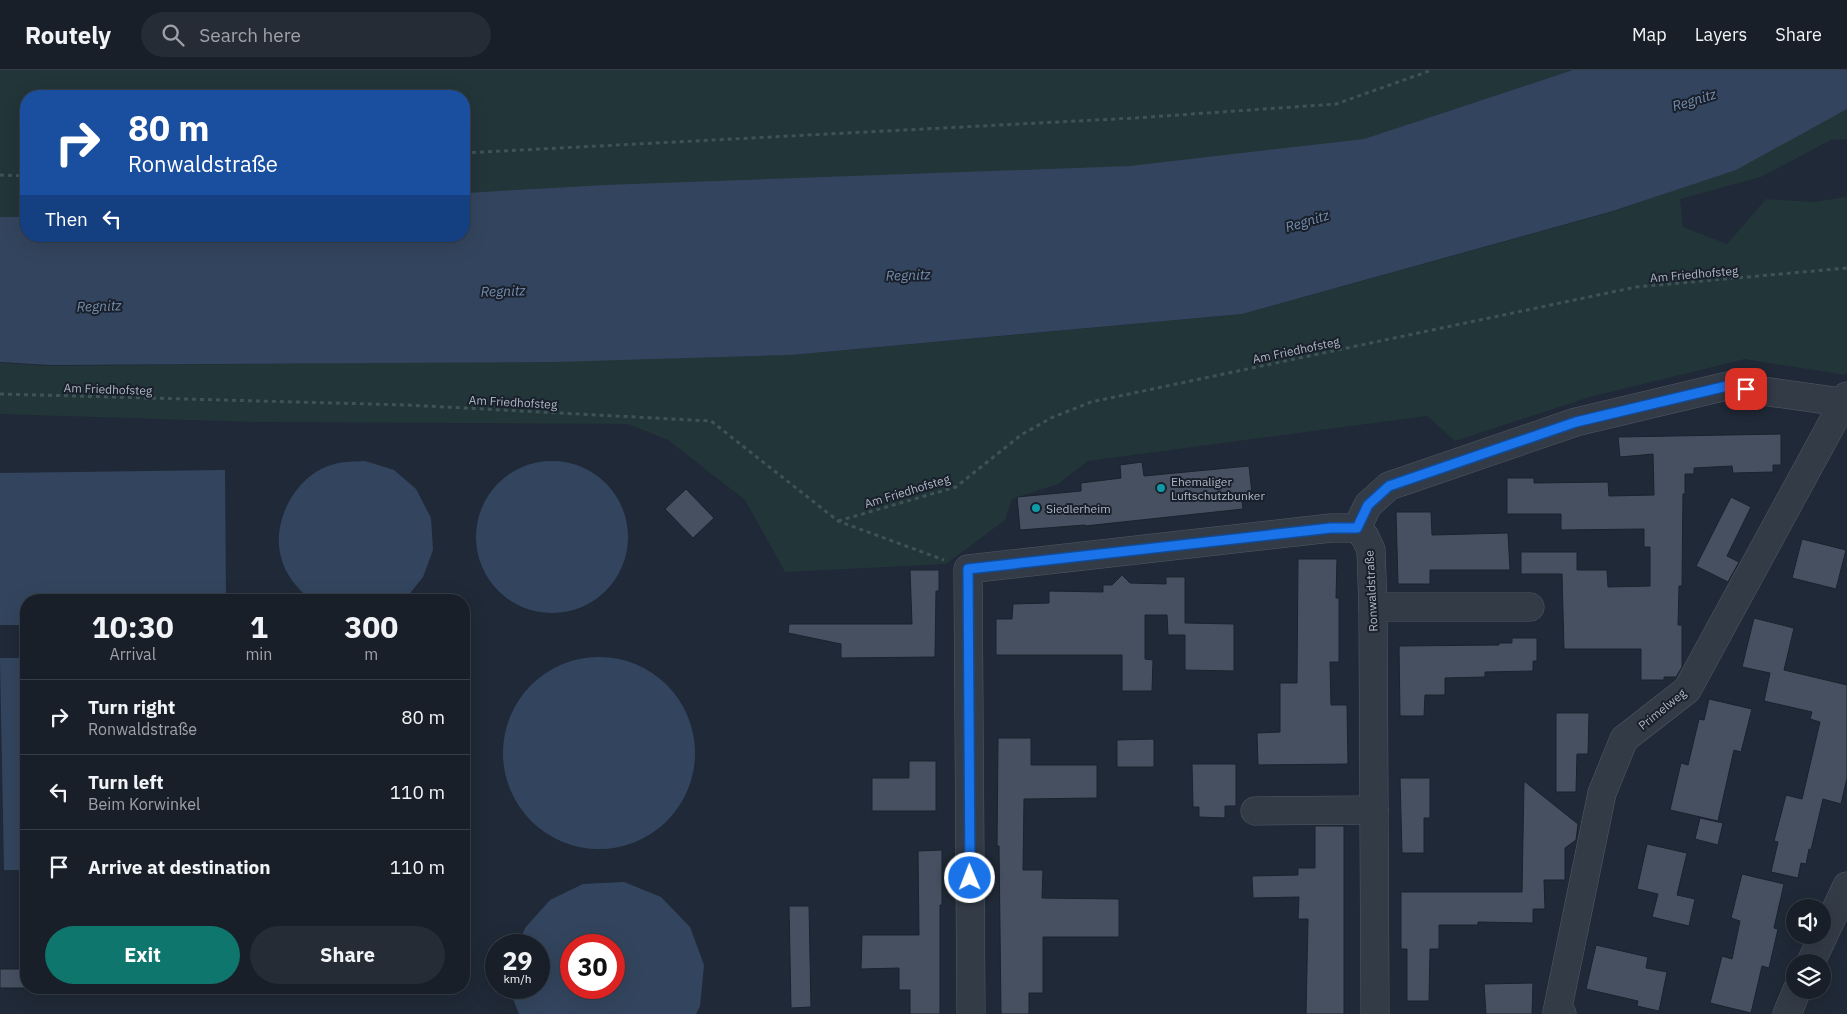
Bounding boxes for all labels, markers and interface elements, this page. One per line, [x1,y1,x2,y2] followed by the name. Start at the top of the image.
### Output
[141,12,491,57] search box
[25,19,111,51] text: Routely
[159,21,187,49] icon: search
[199,23,301,47] text: Search here
[1632,23,1667,46] text: Map
[1695,23,1747,46] text: Layers
[1775,23,1822,46] text: Share
[1670,85,1719,115] water label: Regnitz
[128,105,210,151] text: 80 m
[45,110,110,175] icon: right
[128,149,278,178] text: Ronwaldstraße
[98,205,126,233] icon: left
[1283,206,1332,236] water label: Regnitz
[45,207,88,231] text: Then
[1649,263,1739,285] street label: Am Friedhofsteg
[885,265,931,285] water label: Regnitz
[480,281,526,301] water label: Regnitz
[76,296,122,316] water label: Regnitz
[1251,333,1342,367] street label: Am Friedhofsteg
[1725,368,1767,410] pin
[1732,375,1760,403] icon: arrive
[63,380,153,398] street label: Am Friedhofsteg
[468,392,558,412] street label: Am Friedhofsteg
[862,471,952,511] street label: Am Friedhofsteg
[1171,474,1265,503] place label: Ehemaliger Luftschutzbunker
[1155,482,1167,494] marker: Ehemaliger Luftschutzbunker
[1046,501,1111,516] place label: Siedlerheim
[1030,502,1042,514] marker: Siedlerheim
[1361,549,1381,632] street label: Ronwaldstraße
[92,607,174,646] text: 10:30
[250,607,268,646] text: 1
[344,607,398,646] text: 300
[109,644,156,664] text: Arrival
[245,644,272,664] text: min
[364,644,378,664] text: m
[1635,685,1689,733] street label: Primelweg
[88,695,175,719] text: Turn right
[45,703,73,731] icon: right
[401,705,445,729] text: 80 m
[88,719,197,739] text: Ronwaldstraße
[88,770,164,794] text: Turn left
[45,778,73,806] icon: left
[390,780,445,804] text: 110 m
[88,794,200,814] text: Beim Korwinkel
[943,851,995,903] position arrow
[45,853,73,881] icon: arrive
[88,855,271,879] text: Arrive at destination
[390,855,445,879] text: 110 m
[1786,899,1831,999] map controls
[1786,899,1831,944] button: sound
[45,926,240,984] button: Exit
[250,926,445,984] button: Share
[560,934,625,999] speed limit sign: 30
[502,944,533,977] text: 29
[1786,954,1831,999] button: layers
[503,971,532,986] text: km/h

